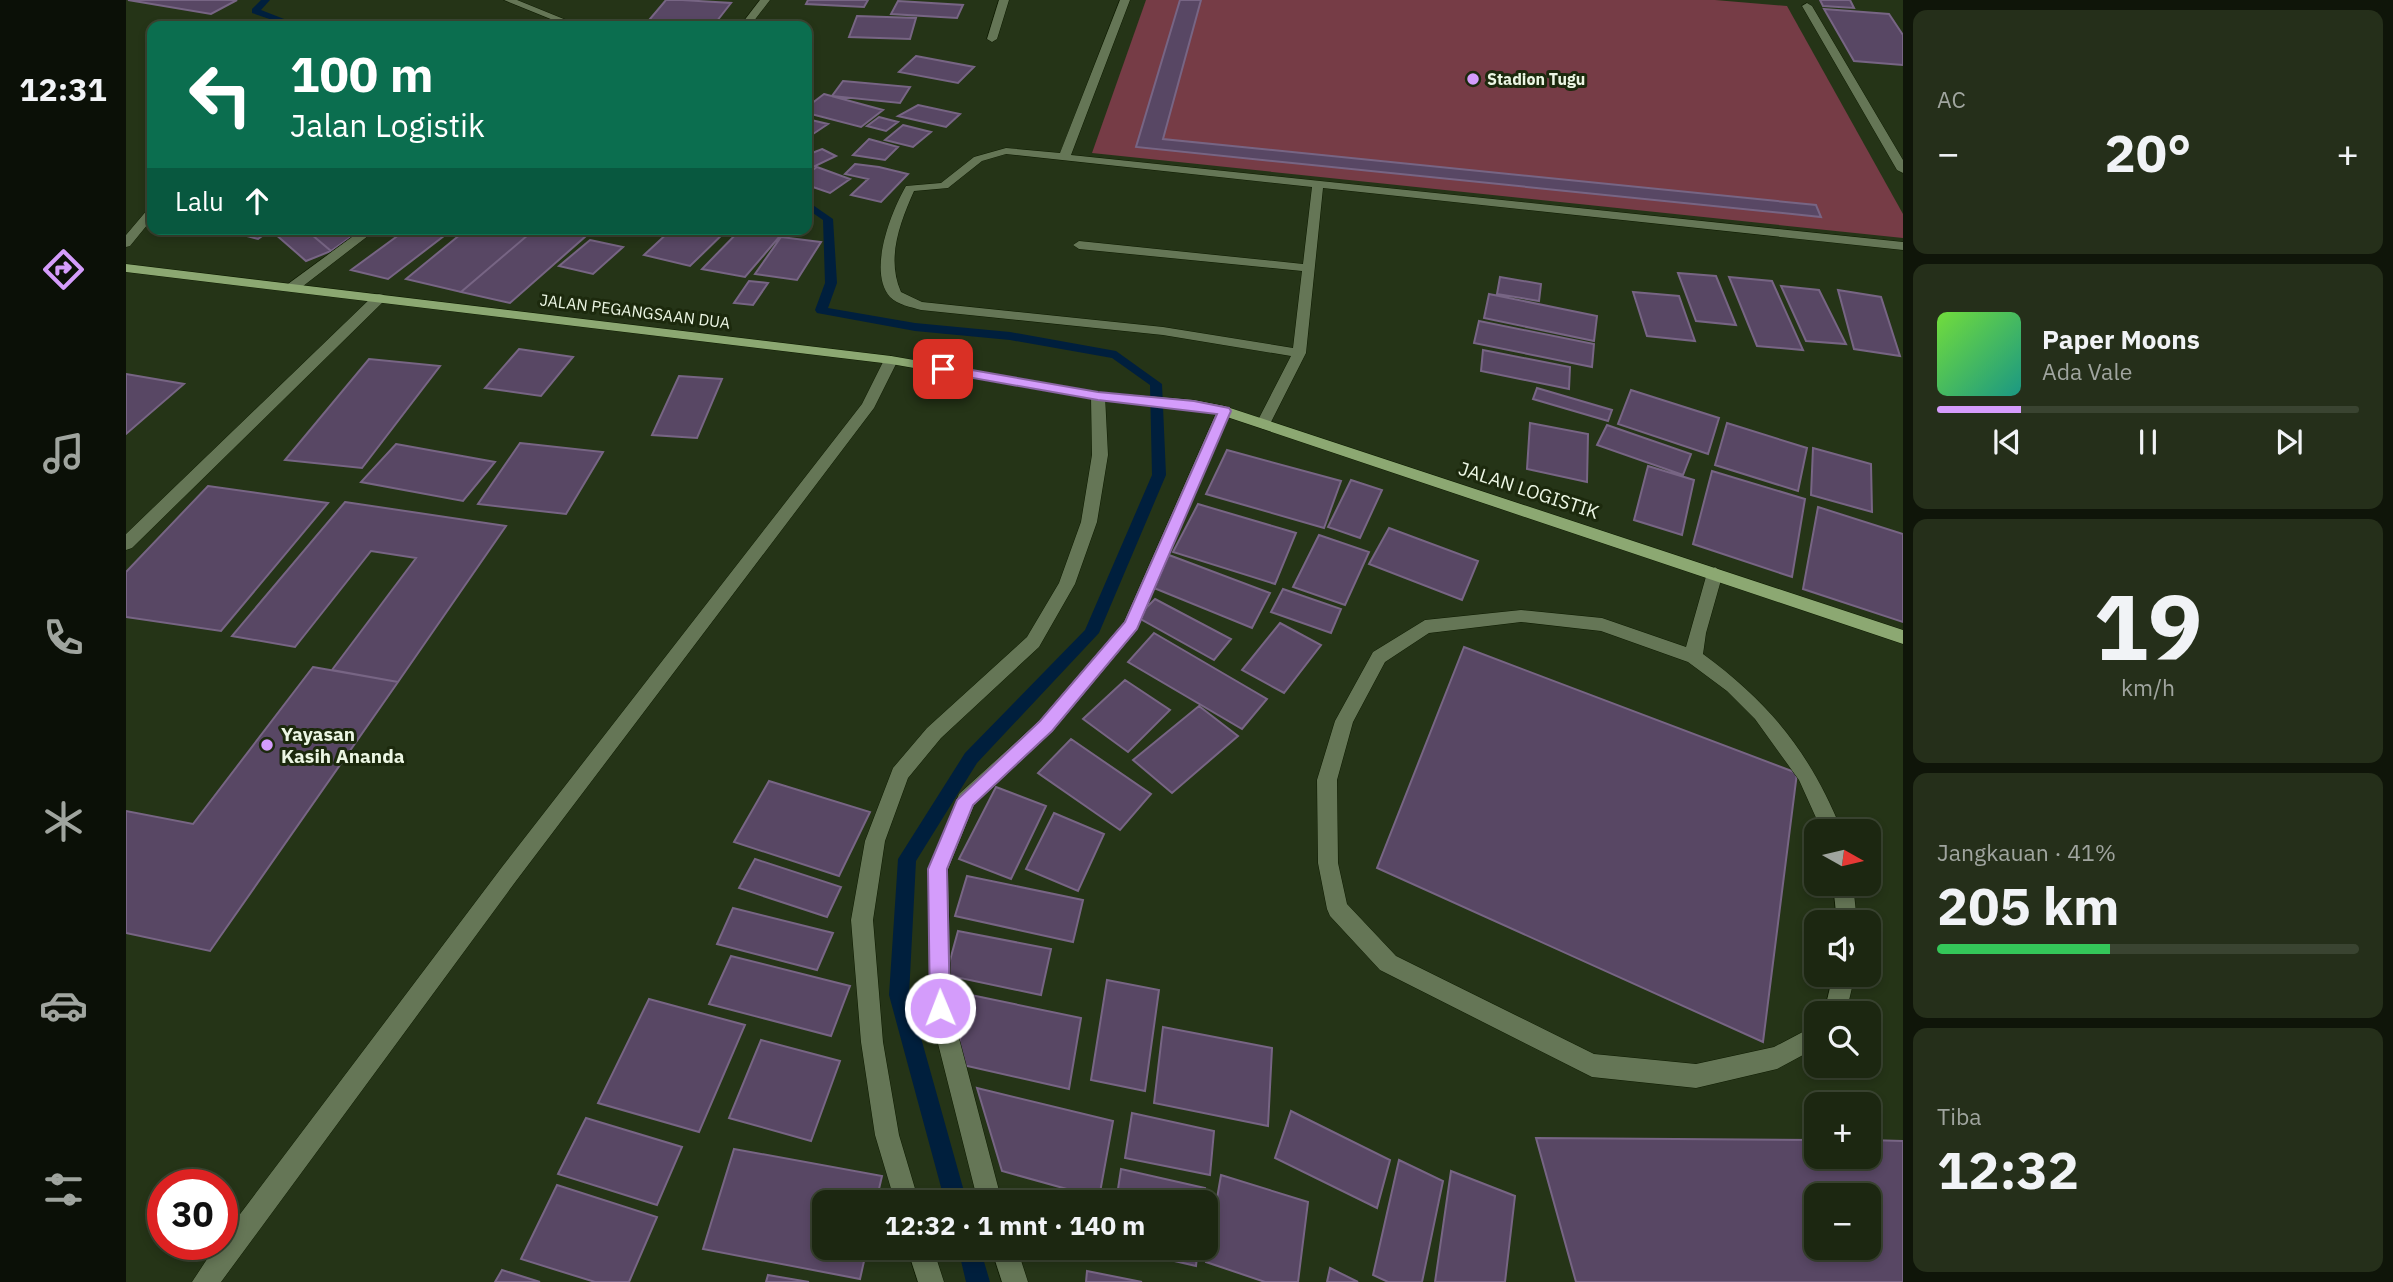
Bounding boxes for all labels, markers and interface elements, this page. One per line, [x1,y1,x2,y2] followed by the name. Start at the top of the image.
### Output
[290,42,434,105] text: 100 m
[175,49,266,140] icon: left
[19,68,107,110] text: 12:31
[1487,69,1585,89] place label: Stadion Tugu
[1465,71,1481,87] marker: Stadion Tugu
[1937,84,1966,114] text: AC
[290,104,485,146] text: Jalan Logistik
[2105,119,2191,186] text: 20°
[1937,128,1960,177] text: −
[2336,128,2359,177] text: +
[238,182,276,220] icon: ahead
[175,184,224,218] text: Lalu
[39,245,88,294] icon: directions
[539,289,731,333] street label: JALAN PEGANGSAAN DUA
[2042,322,2200,356] text: Paper Moons
[913,339,973,399] pin
[924,350,962,388] icon: arrive
[2042,356,2132,386] text: Ada Vale
[1988,423,2026,461] icon: previous
[2129,423,2167,461] icon: pause
[2270,423,2308,461] icon: next
[39,429,88,478] icon: music
[1456,456,1602,524] street label: JALAN LOGISTIK
[2093,567,2203,685] text: 19
[39,613,88,662] icon: phone
[2121,672,2175,702] text: km/h
[281,722,405,768] place label: Yayasan Kasih Ananda
[259,737,275,753] marker: Yayasan Kasih Ananda
[39,797,88,846] icon: climate
[1804,819,1881,896] north arrow
[1804,819,1881,1260] map controls
[1937,837,2116,867] text: Jangkauan · 41%
[1937,872,2119,939] text: 205 km
[1804,910,1881,987] button: sound
[903,971,977,1045] position arrow
[39,981,88,1030] icon: car
[1804,1001,1881,1078] button: search
[1804,1092,1881,1169] button: +
[1937,1101,1982,1131] text: Tiba
[1937,1136,2079,1203] text: 12:32
[39,1165,88,1214] icon: filters
[147,1169,238,1260] speed limit sign: 30
[1804,1183,1881,1260] button: −
[885,1208,1145,1242] text: 12:32 · 1 mnt · 140 m

